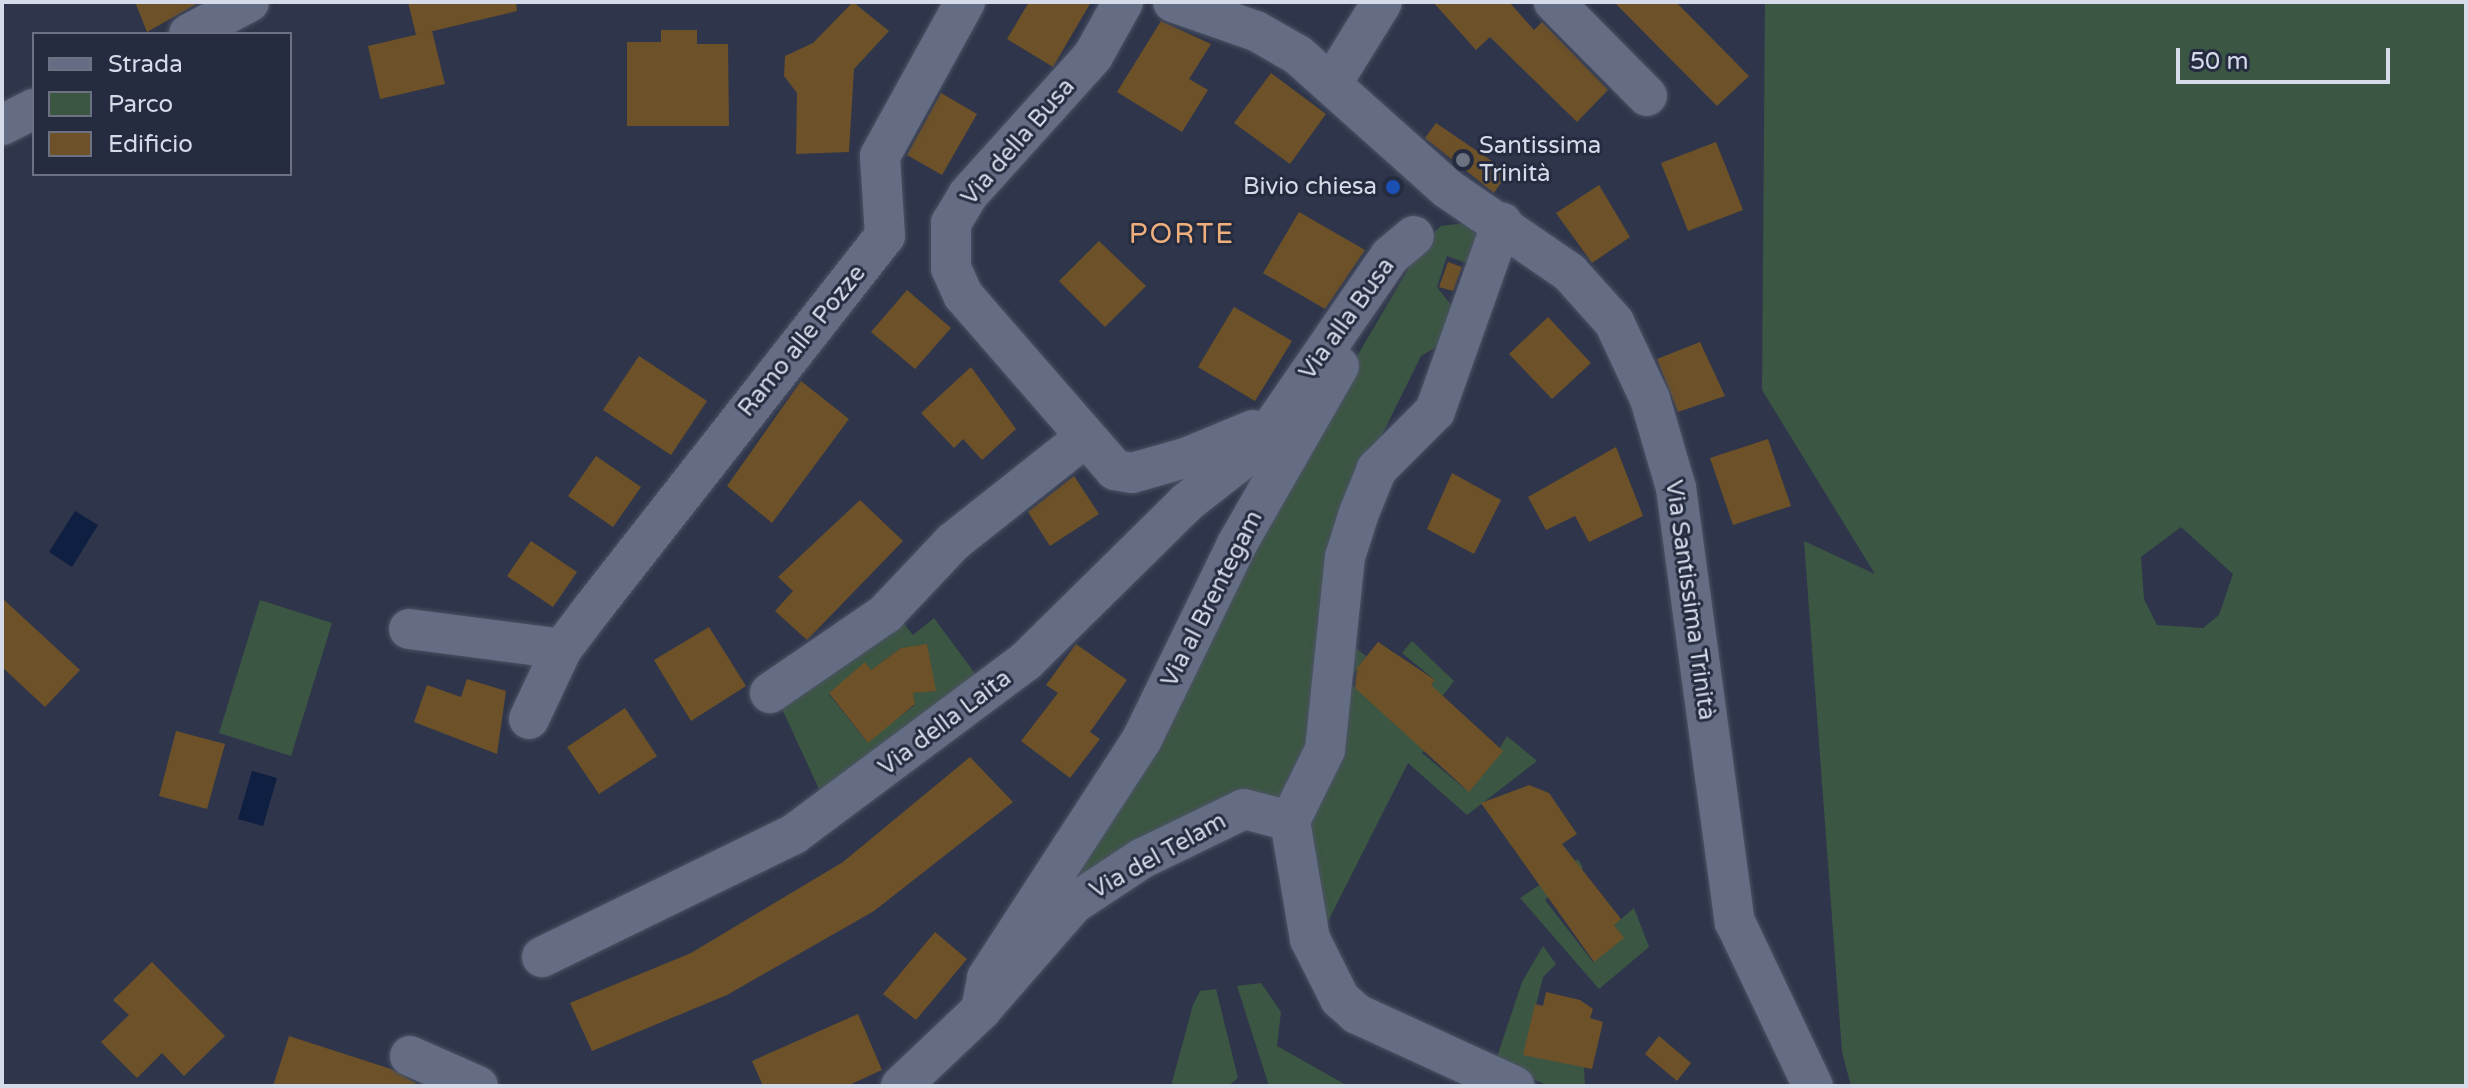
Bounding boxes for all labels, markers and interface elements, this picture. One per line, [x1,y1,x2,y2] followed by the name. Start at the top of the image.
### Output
[32,32,292,176] legend
[2180,32,2394,82] scale bar
[2190,47,2248,76] text: 50 m
[108,50,183,79] text: Strada
[955,73,1081,211] street label: Via della Busa
[108,90,173,119] text: Parco
[108,130,193,159] text: Edificio
[1479,132,1601,188] place label: Santissima Trinità
[1454,151,1472,169] marker: Santissima Trinità
[1243,173,1377,201] place label: Bivio chiesa
[1384,178,1402,196] marker: Bivio chiesa
[1129,217,1235,251] district label: PORTE
[1293,253,1401,385] street label: Via alla Busa
[732,259,872,423] street label: Ramo alle Pozze
[1659,478,1721,722] street label: Via Santissima Trinità
[1155,506,1269,692] street label: Via al Brentegam
[873,664,1017,782] street label: Via della Laita
[1085,807,1231,905] street label: Via del Telam

